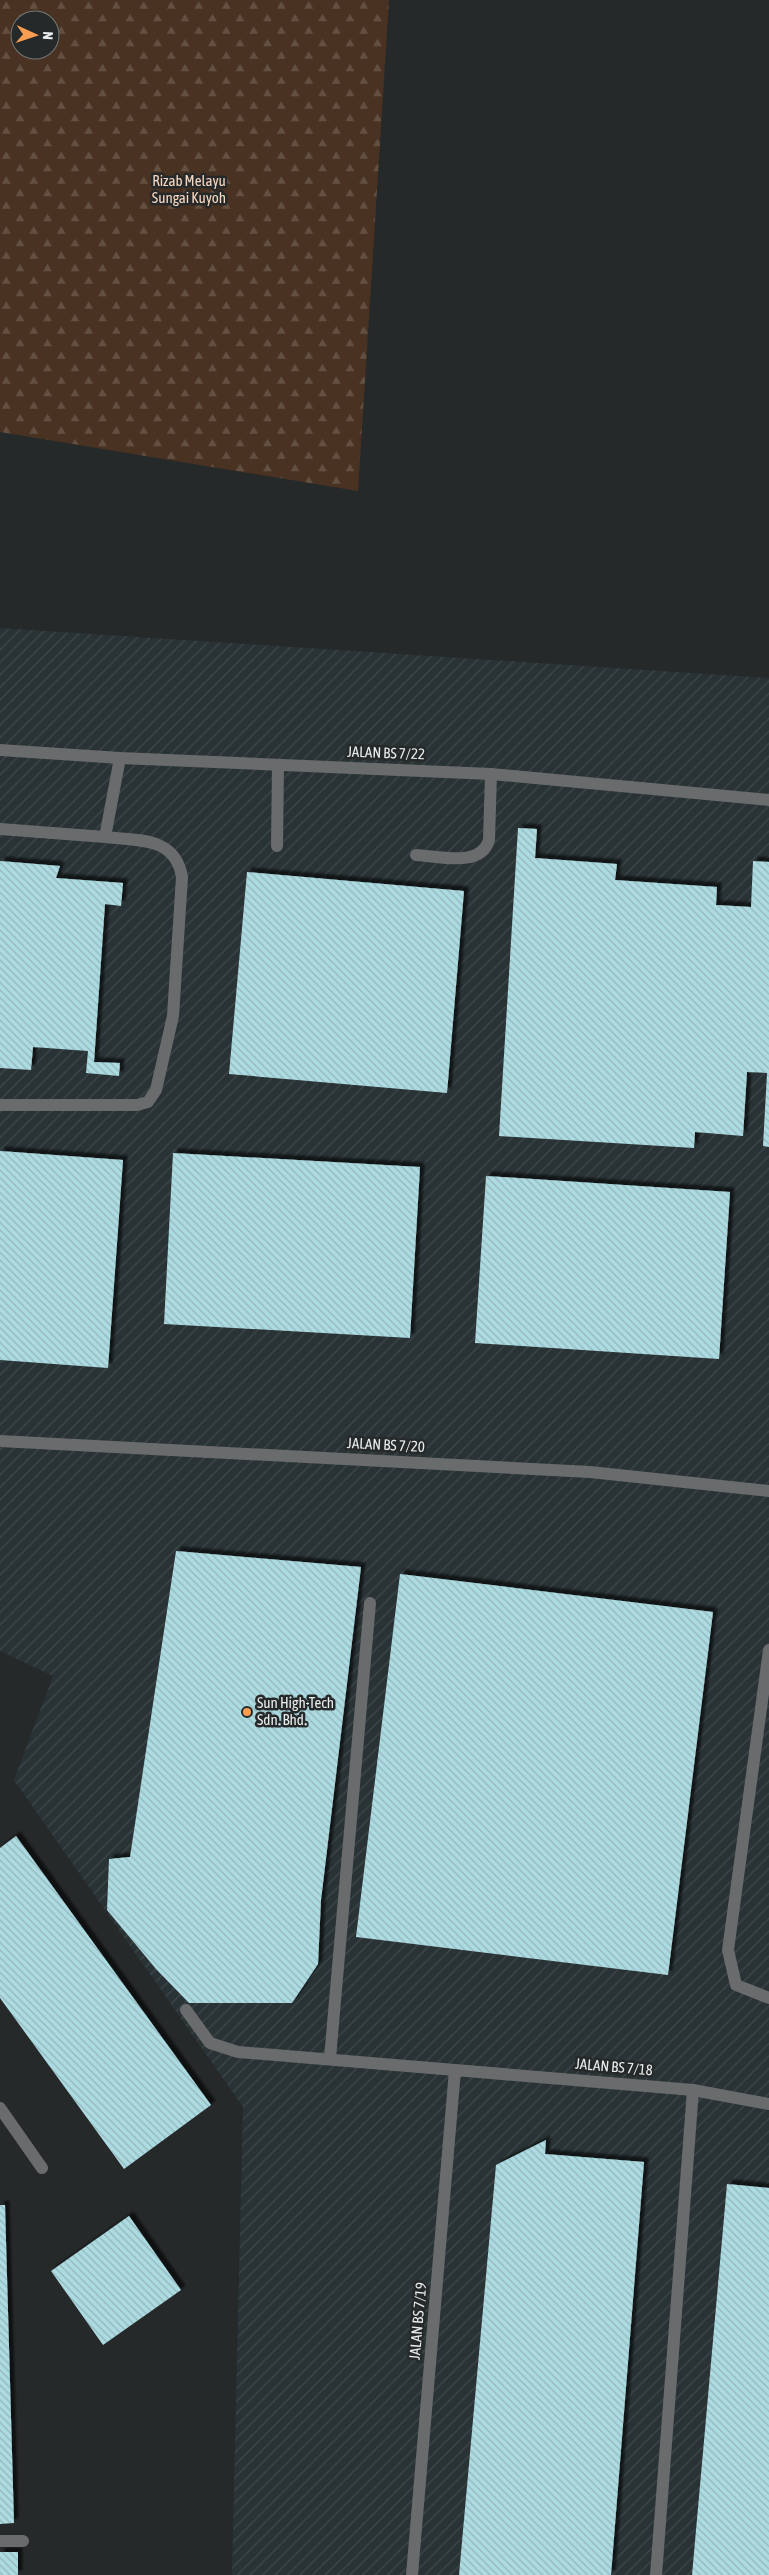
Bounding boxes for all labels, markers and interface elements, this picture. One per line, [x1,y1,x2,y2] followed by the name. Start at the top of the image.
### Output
[10,10,60,60] north arrow
[40,31,56,40] text: N
[152,172,226,206] park label: Rizab Melayu Sungai Kuyoh
[347,743,425,762] street label: JALAN BS 7/22
[347,1434,425,1455] street label: JALAN BS 7/20
[257,1694,334,1728] place label: Sun High-Tech Sdn. Bhd.
[241,1706,253,1718] marker: Sun High-Tech Sdn. Bhd.
[574,2055,654,2078] street label: JALAN BS 7/18
[406,2281,429,2361] street label: JALAN BS 7/19

